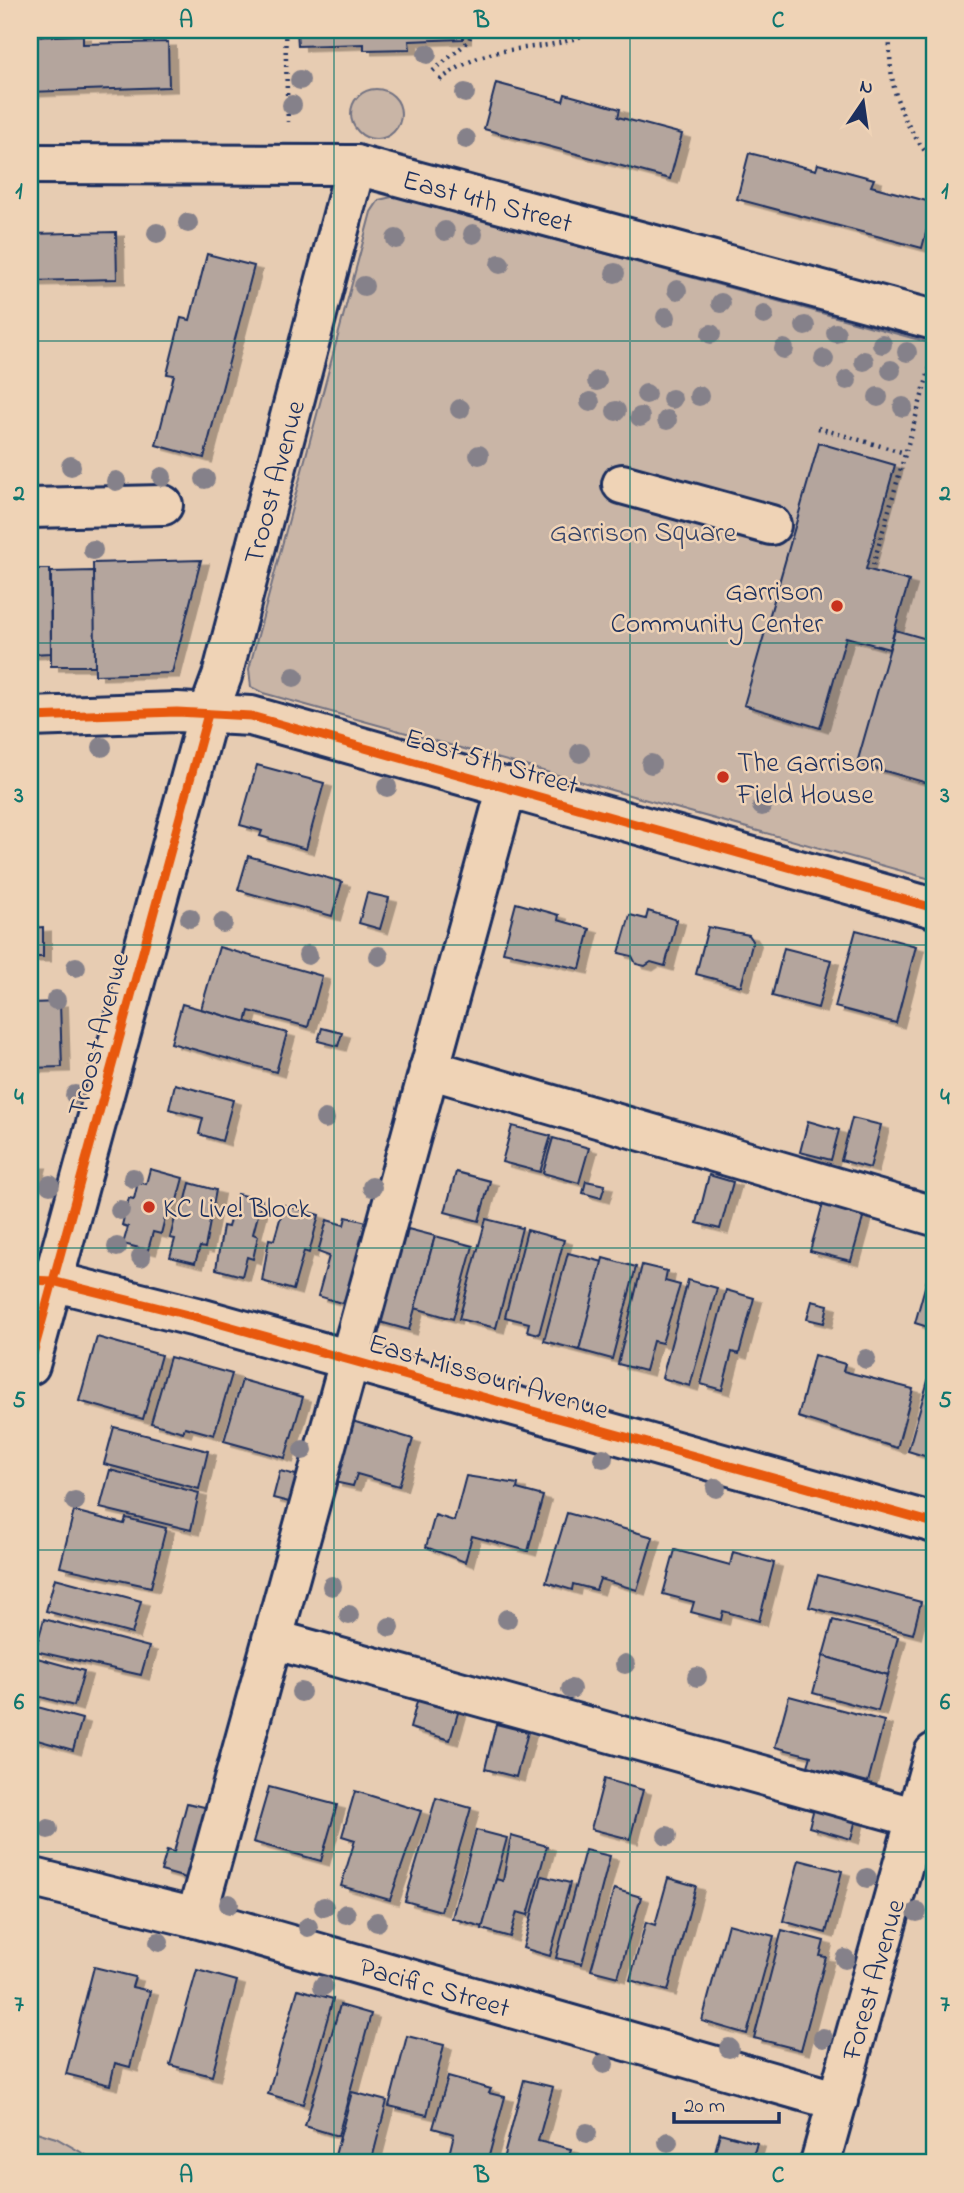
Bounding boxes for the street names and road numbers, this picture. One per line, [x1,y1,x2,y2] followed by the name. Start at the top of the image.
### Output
[397,161,577,246] street label: East 4th Street
[235,396,318,569] street label: Troost Avenue
[399,719,583,808] street label: East 5th Street
[59,948,142,1121] street label: Troost Avenue
[363,1324,613,1432] street label: East Missouri Avenue
[833,1894,918,2066] street label: Forest Avenue
[354,1948,514,2030] street label: Pacific Street

